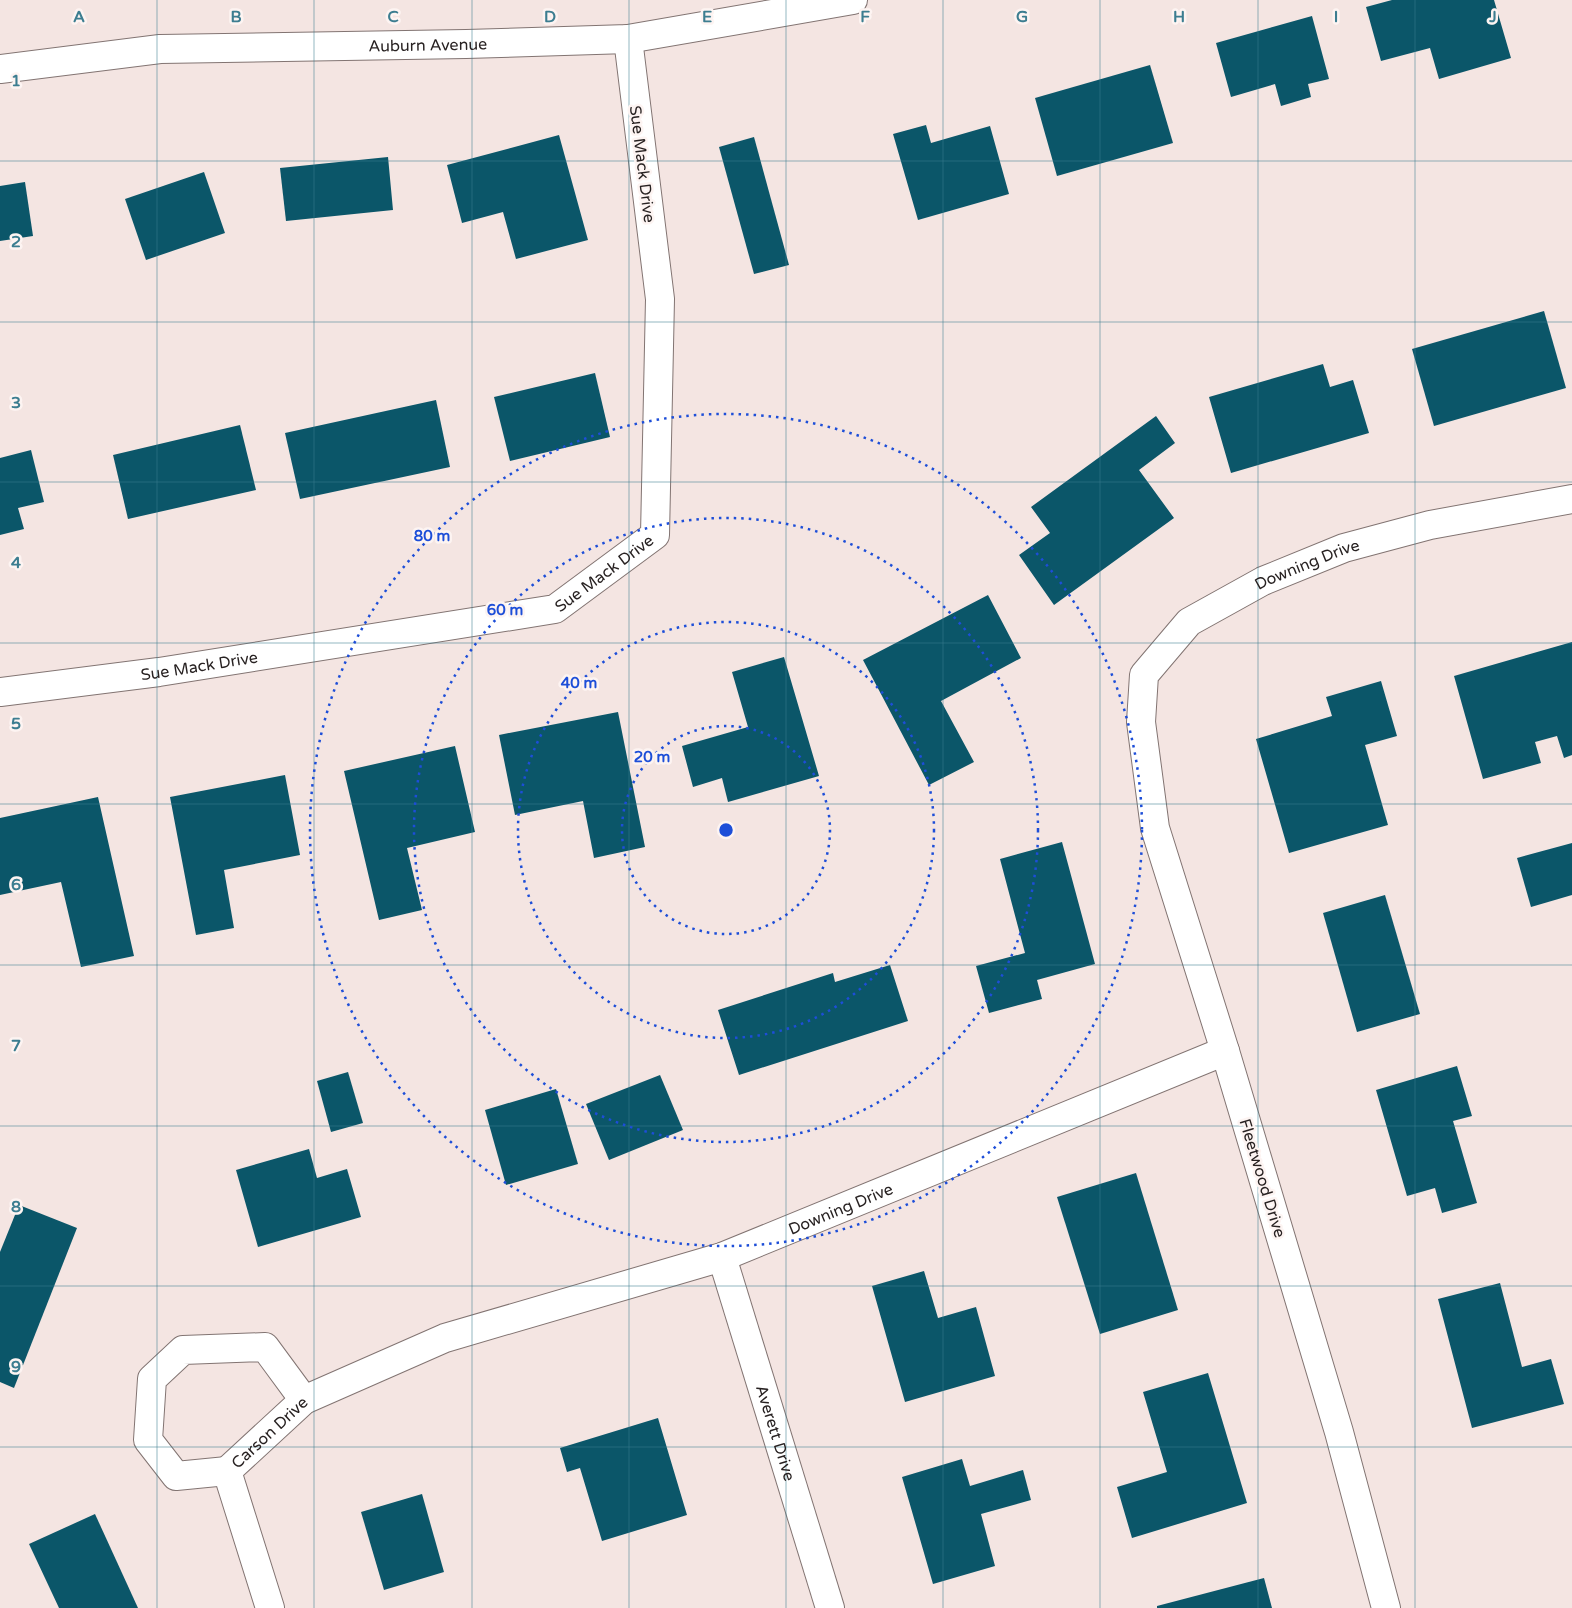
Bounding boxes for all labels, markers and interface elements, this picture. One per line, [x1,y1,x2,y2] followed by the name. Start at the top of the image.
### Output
[73,7,85,27] text: A
[230,7,242,27] text: B
[387,7,399,27] text: C
[544,7,556,27] text: D
[702,7,712,27] text: E
[860,7,870,27] text: F
[1016,7,1028,27] text: G
[1173,7,1185,27] text: H
[1334,7,1338,27] text: I
[1488,7,1497,27] text: J
[368,34,487,57] street label: Auburn Avenue
[11,71,21,91] text: 1
[625,104,659,224] street label: Sue Mack Drive
[11,232,21,252] text: 2
[11,393,21,413] text: 3
[414,527,450,545] text: 80 m
[551,531,658,617] street label: Sue Mack Drive
[1251,535,1362,595] street label: Downing Drive
[11,553,21,573] text: 4
[487,601,523,619] text: 60 m
[140,647,259,685] street label: Sue Mack Drive
[561,674,597,692] text: 40 m
[11,714,21,734] text: 5
[634,748,670,766] text: 20 m
[717,821,735,839] centre of rings
[11,875,21,895] text: 6
[11,1036,21,1056] text: 7
[1234,1116,1290,1240] street label: Fleetwood Drive
[786,1179,896,1240] street label: Downing Drive
[11,1197,21,1217] text: 8
[11,1357,21,1377] text: 9
[751,1383,799,1484] street label: Averett Drive
[227,1393,312,1473] street label: Carson Drive

